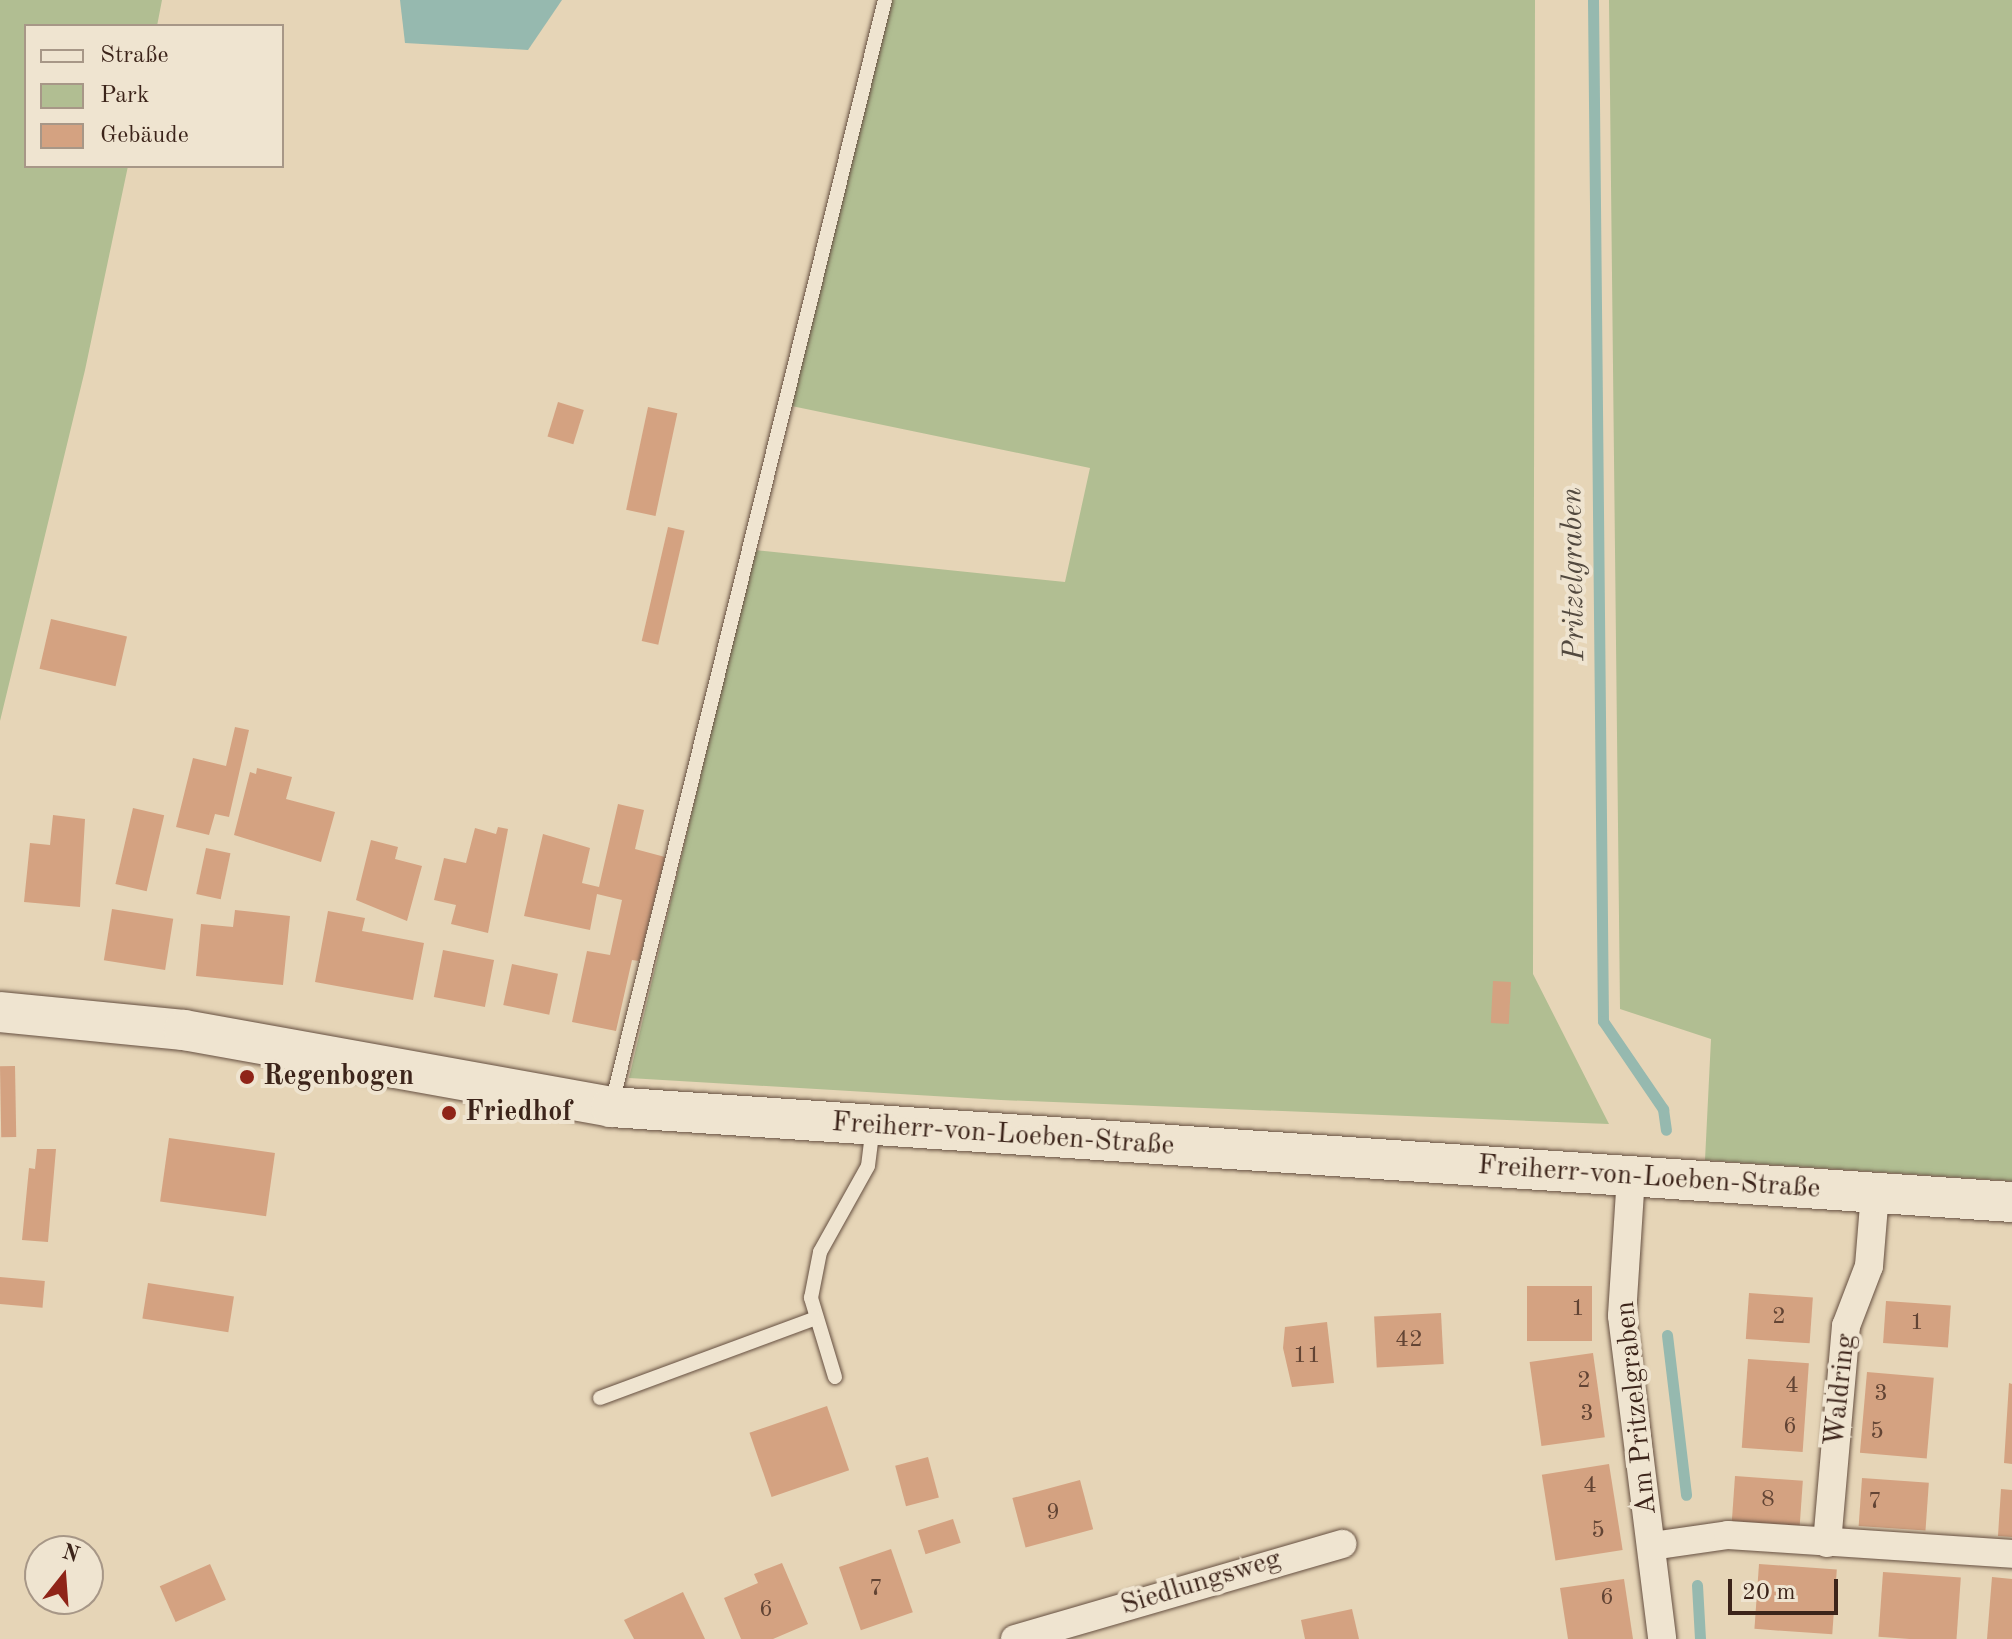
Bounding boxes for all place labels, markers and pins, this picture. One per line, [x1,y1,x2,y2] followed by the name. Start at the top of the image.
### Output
[263,1060,414,1094] place label: Regenbogen
[238,1068,256,1086] marker: Regenbogen
[465,1096,572,1130] place label: Friedhof
[440,1104,458,1122] marker: Friedhof

